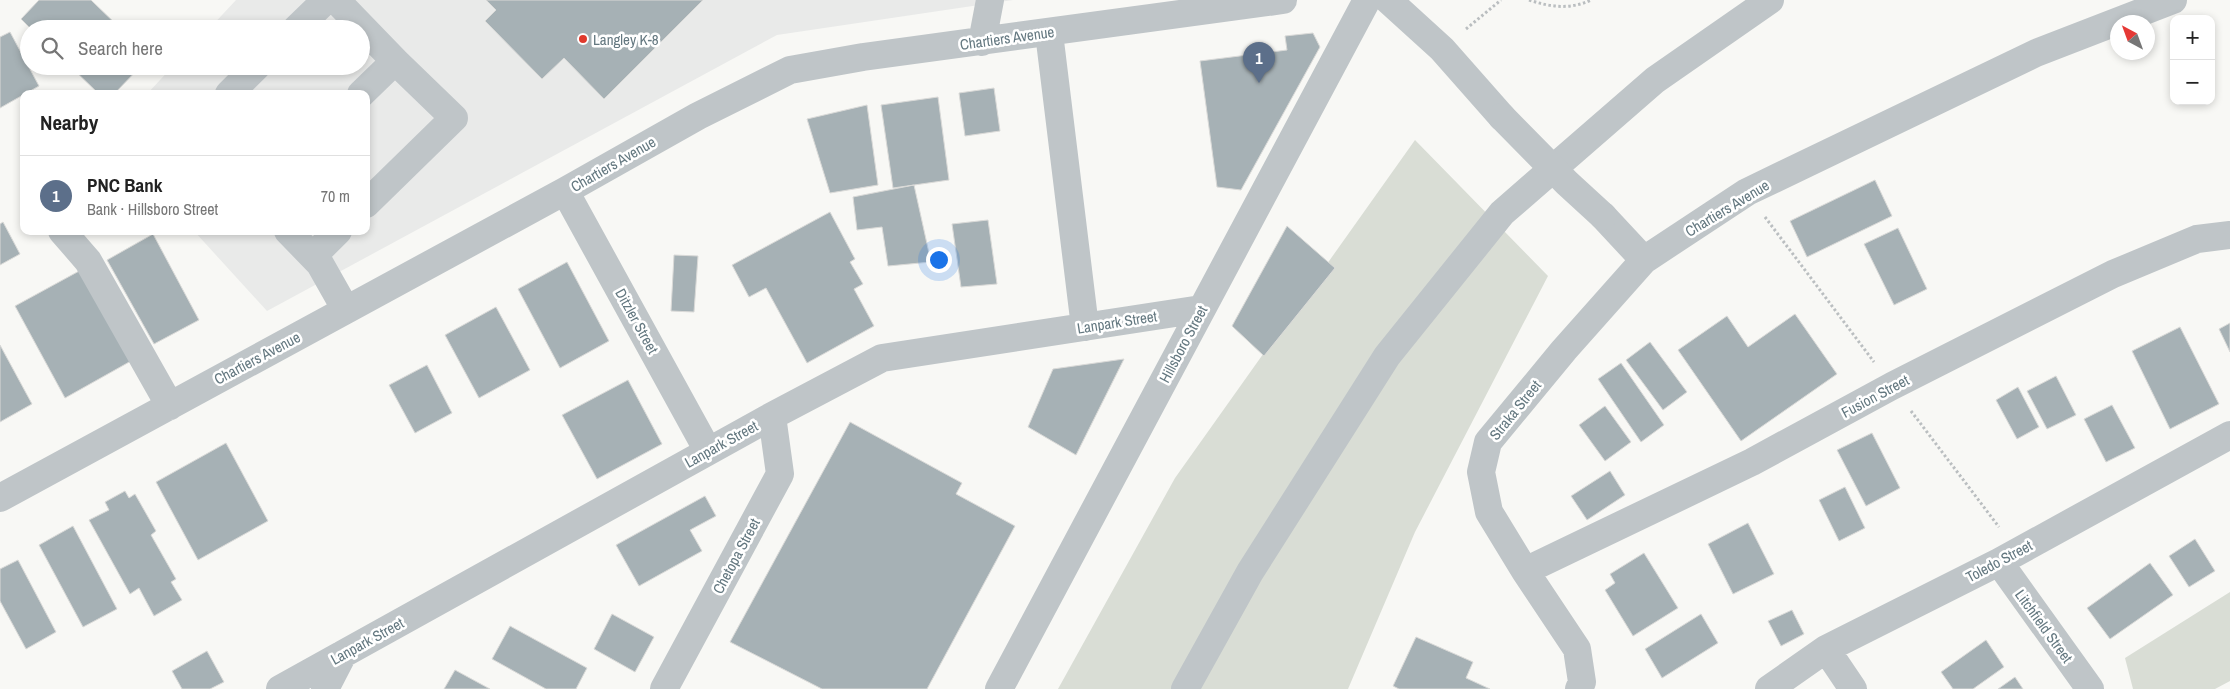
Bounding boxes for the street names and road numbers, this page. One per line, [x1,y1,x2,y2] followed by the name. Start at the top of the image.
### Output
[959,21,1056,55] street label: Chartiers Avenue
[567,131,659,197] street label: Chartiers Avenue
[1681,175,1773,241] street label: Chartiers Avenue
[610,285,664,358] street label: Ditzler Street
[1154,301,1212,386] street label: Hillsboro Street
[1076,305,1159,339] street label: Lanpark Street
[210,326,304,390] street label: Chartiers Avenue
[1837,369,1913,423] street label: Fusion Street
[1484,375,1546,445] street label: Straka Street
[681,415,762,473] street label: Lanpark Street
[707,514,765,597] street label: Chetopa Street
[1962,534,2036,587] street label: Toledo Street
[2010,585,2078,667] street label: Litchfield Street
[327,612,408,670] street label: Lanpark Street

